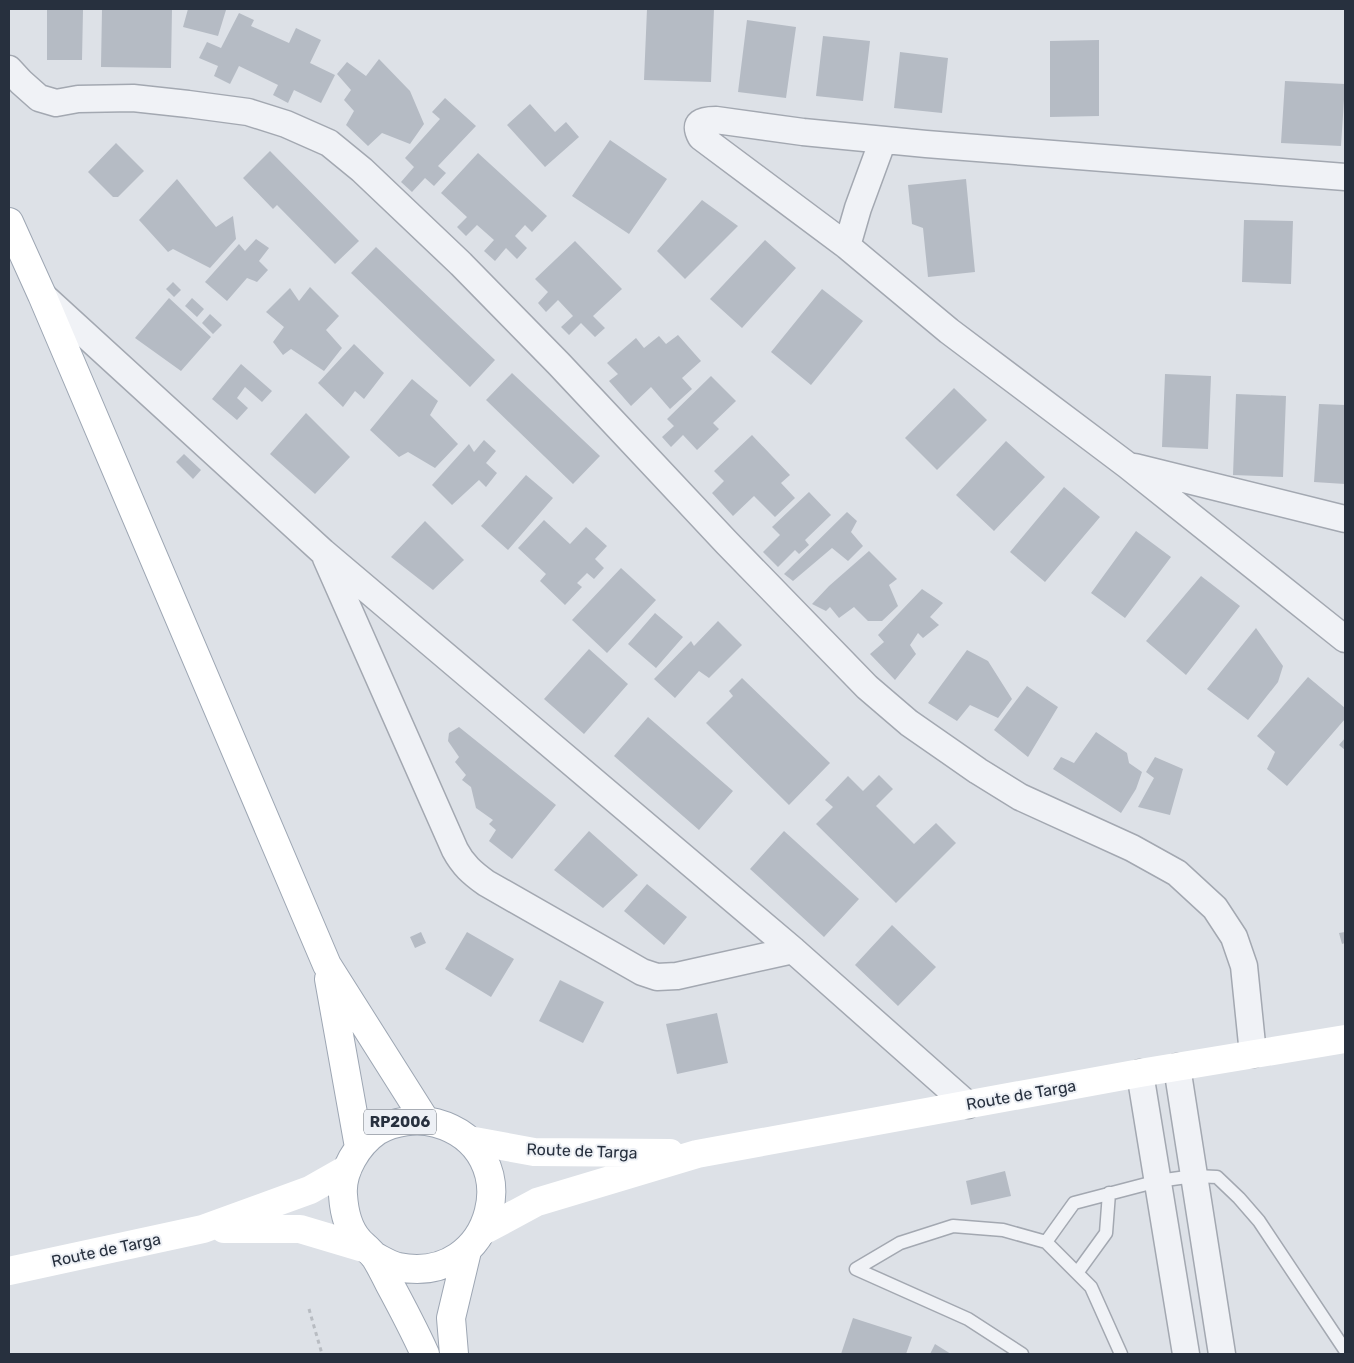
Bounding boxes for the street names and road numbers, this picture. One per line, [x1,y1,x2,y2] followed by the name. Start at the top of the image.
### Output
[965,1076,1077,1114] street label: Route de Targa
[364,1110,436,1134] road number: RP2006
[526,1140,638,1162] street label: Route de Targa
[50,1229,162,1271] street label: Route de Targa

